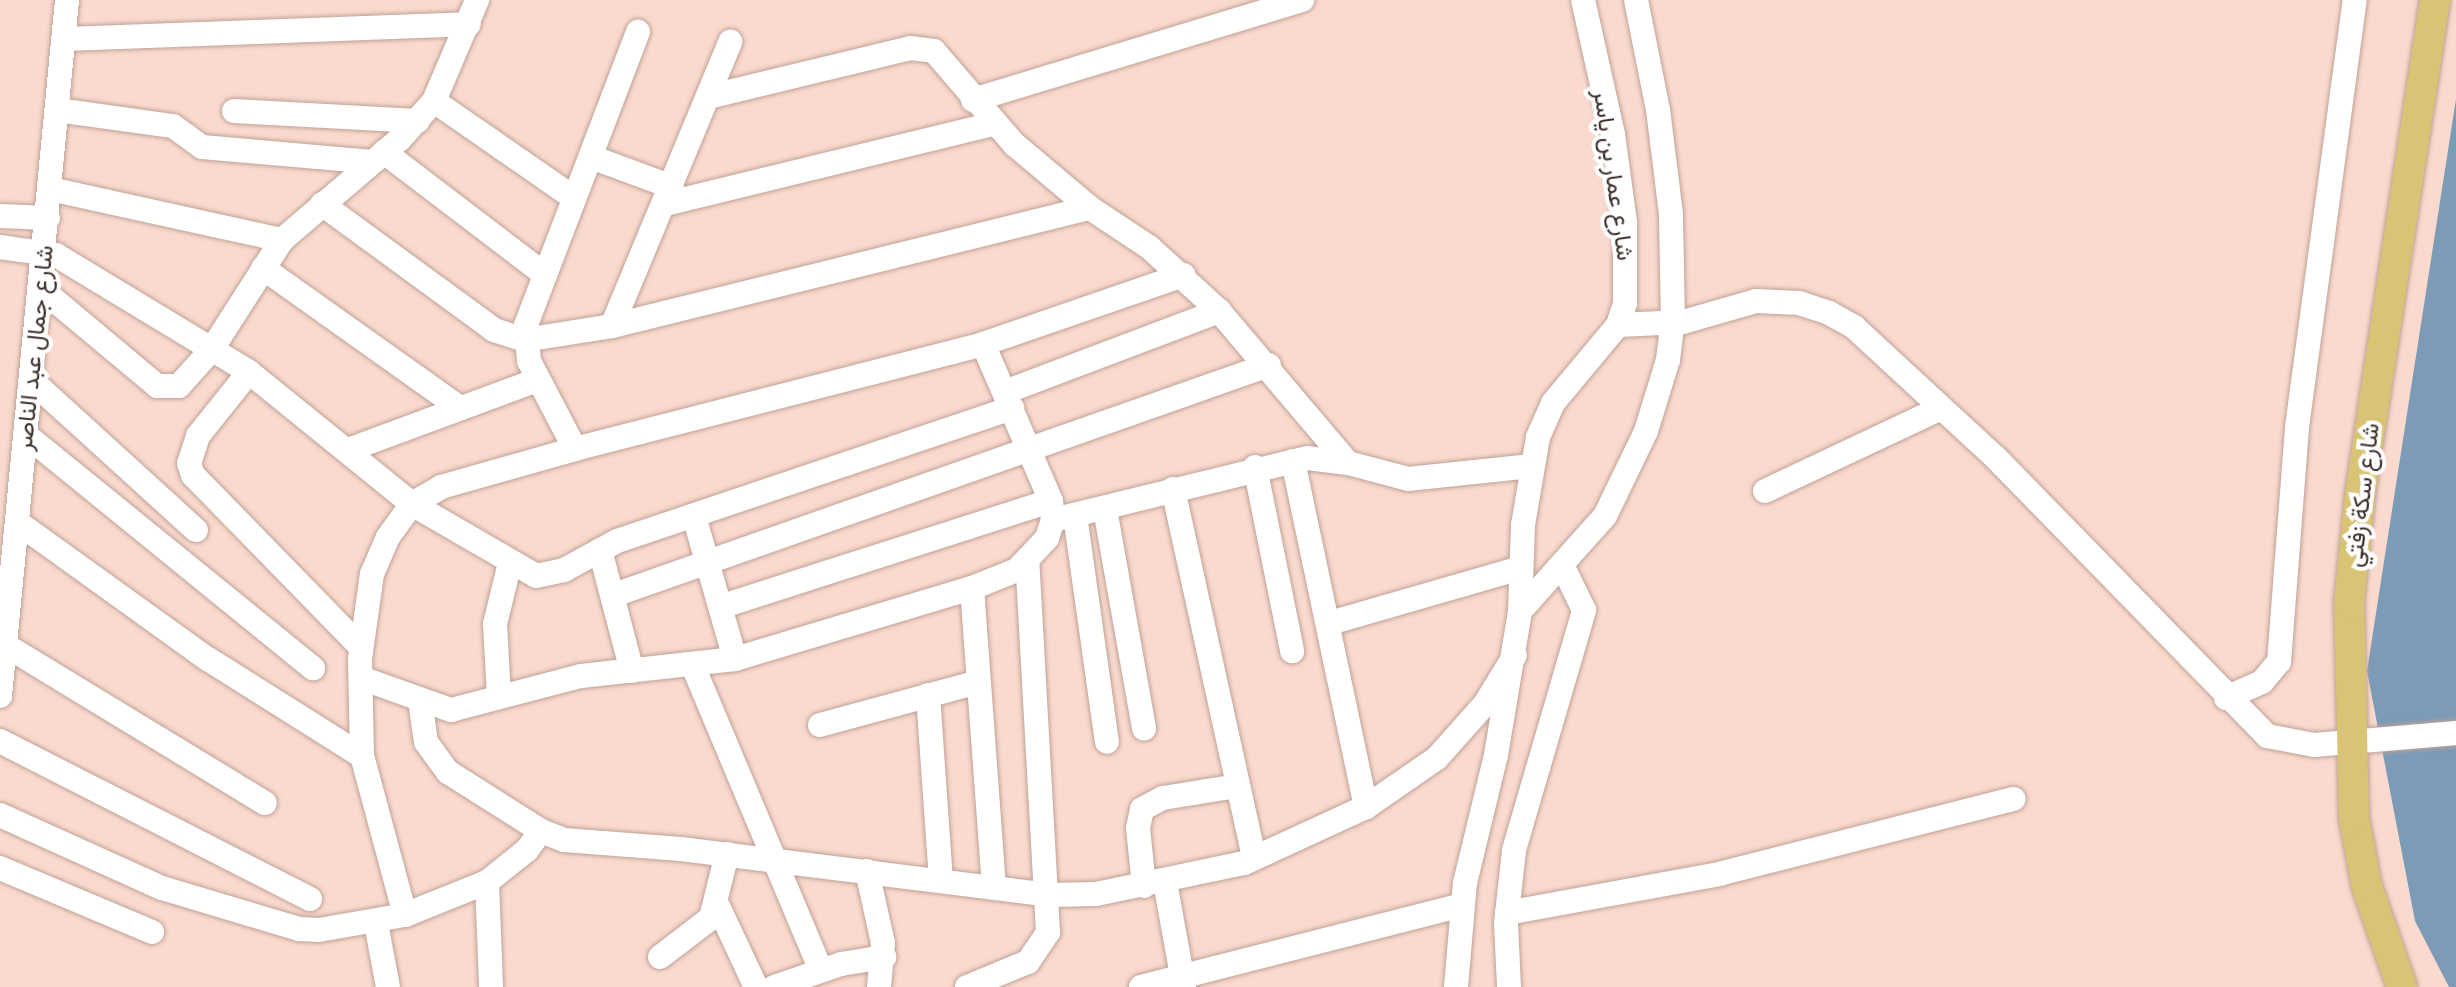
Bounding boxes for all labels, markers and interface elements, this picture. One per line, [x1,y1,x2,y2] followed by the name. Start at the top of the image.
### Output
[1588,88,1640,262] street label: شارع عمار بن ياسر
[9,244,59,452] street label: شارع جمال عبد الناصر
[2339,421,2385,569] street label: شارع سكة زفتي

